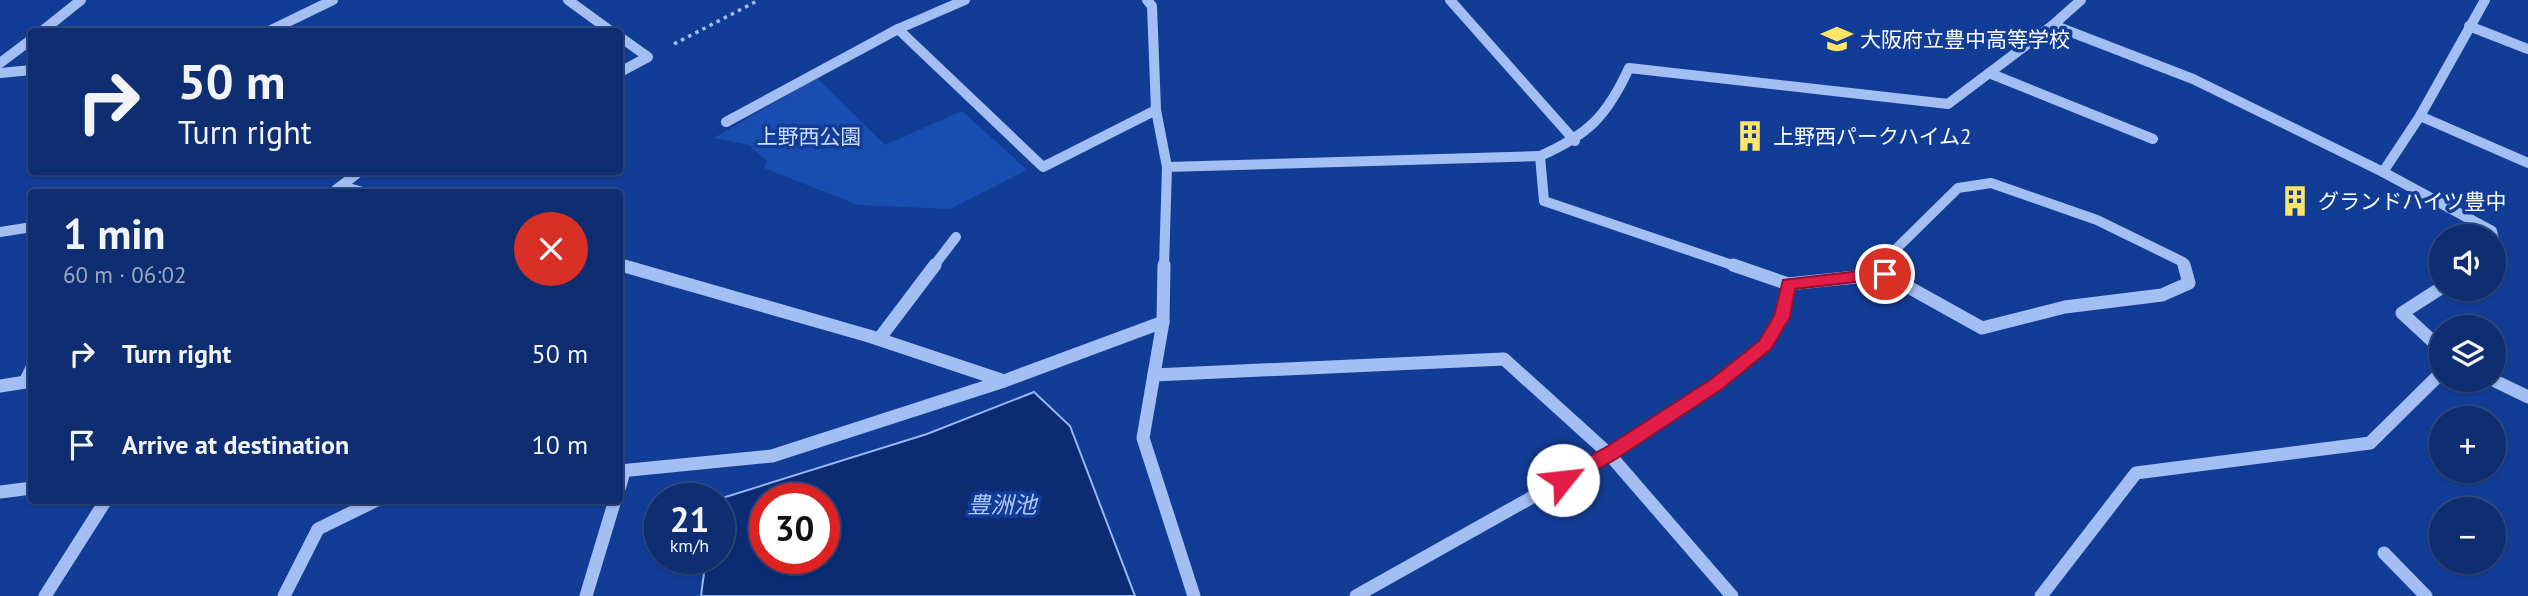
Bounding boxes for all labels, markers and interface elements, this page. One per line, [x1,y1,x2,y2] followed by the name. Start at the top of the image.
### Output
[1820,22,1854,56] school or university icon: 大阪府立豊中高等学校
[1860,26,2070,53] place label: 大阪府立豊中高等学校
[178,49,285,113] text: 50 m
[63,56,154,147] icon: right
[178,111,312,153] text: Turn right
[1733,119,1767,153] building icon: 上野西パークハイム2
[757,123,862,150] park label: 上野西公園
[1773,123,1972,150] place label: 上野西パークハイム2
[2278,184,2312,218] building icon: グランドハイツ豊中
[2318,188,2507,215] place label: グランドハイツ豊中
[63,206,165,261] text: 1 min
[514,212,588,286] button: close
[2429,224,2506,574] map controls
[2429,224,2506,301] button: sound
[1855,244,1915,304] pin
[1866,255,1904,293] icon: arrive
[63,260,187,289] text: 60 m · 06:02
[2429,315,2506,392] button: layers
[63,335,101,373] icon: right
[122,337,231,370] text: Turn right
[532,337,588,370] text: 50 m
[2429,406,2506,483] button: +
[63,426,101,464] icon: arrive
[122,428,349,461] text: Arrive at destination
[532,428,588,461] text: 10 m
[1526,443,1600,517] position arrow
[749,483,840,574] speed limit sign: 30
[968,490,1039,519] water label: 豊洲池
[670,496,709,542] text: 21
[2429,497,2506,574] button: −
[670,534,709,557] text: km/h

